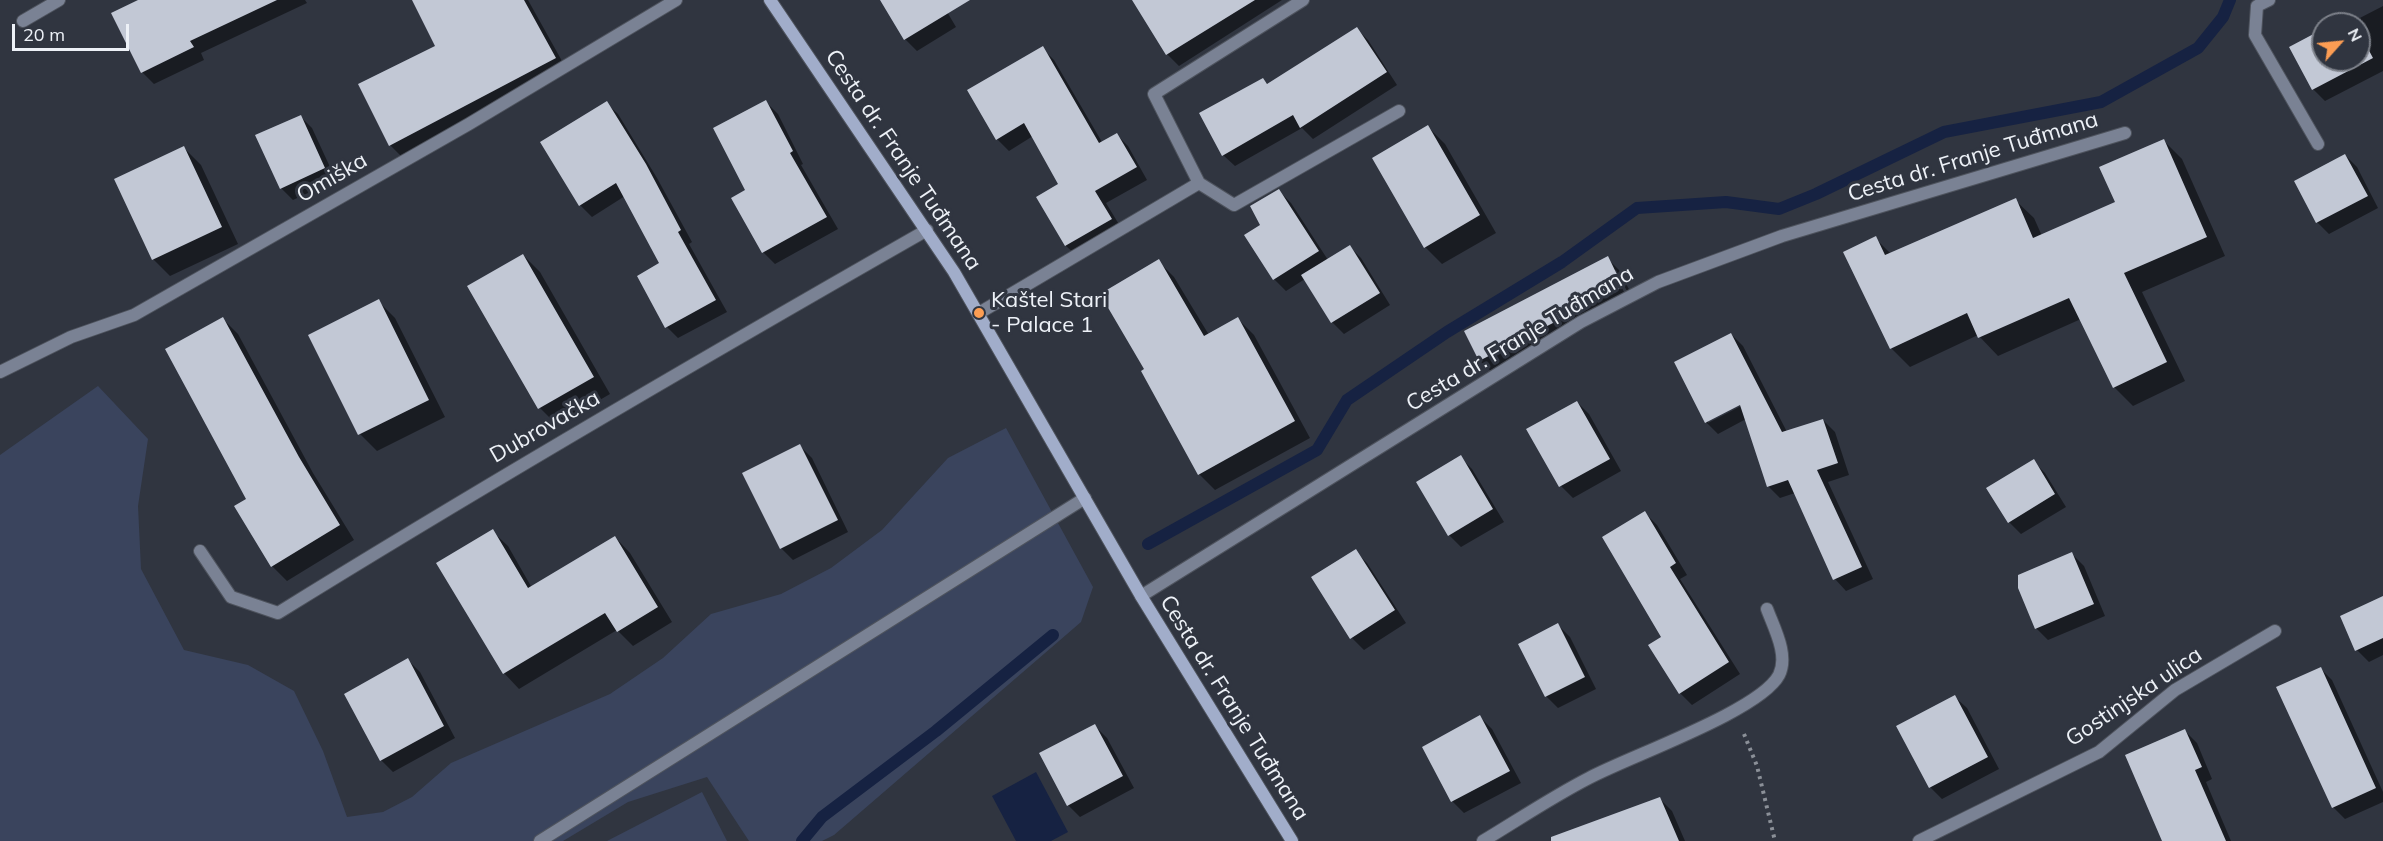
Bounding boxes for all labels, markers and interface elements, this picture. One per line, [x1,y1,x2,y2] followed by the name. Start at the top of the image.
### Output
[15,12,132,50] scale bar
[2311,12,2371,72] north arrow
[23,23,65,46] text: 20 m
[2344,25,2367,45] text: N
[819,45,987,275] street label: Cesta dr. Franje Tuđmana
[1845,106,2101,208] street label: Cesta dr. Franje Tuđmana
[292,147,372,209] street label: Omiška
[1402,261,1638,417] street label: Cesta dr. Franje Tuđmana
[991,287,1107,338] place label: Kaštel Stari - Palace 1
[972,306,986,320] marker: Kaštel Stari - Palace 1
[485,385,605,469] street label: Dubrovačka
[1154,591,1314,825] street label: Cesta dr. Franje Tuđmana
[2061,642,2207,752] street label: Gostinjska ulica

